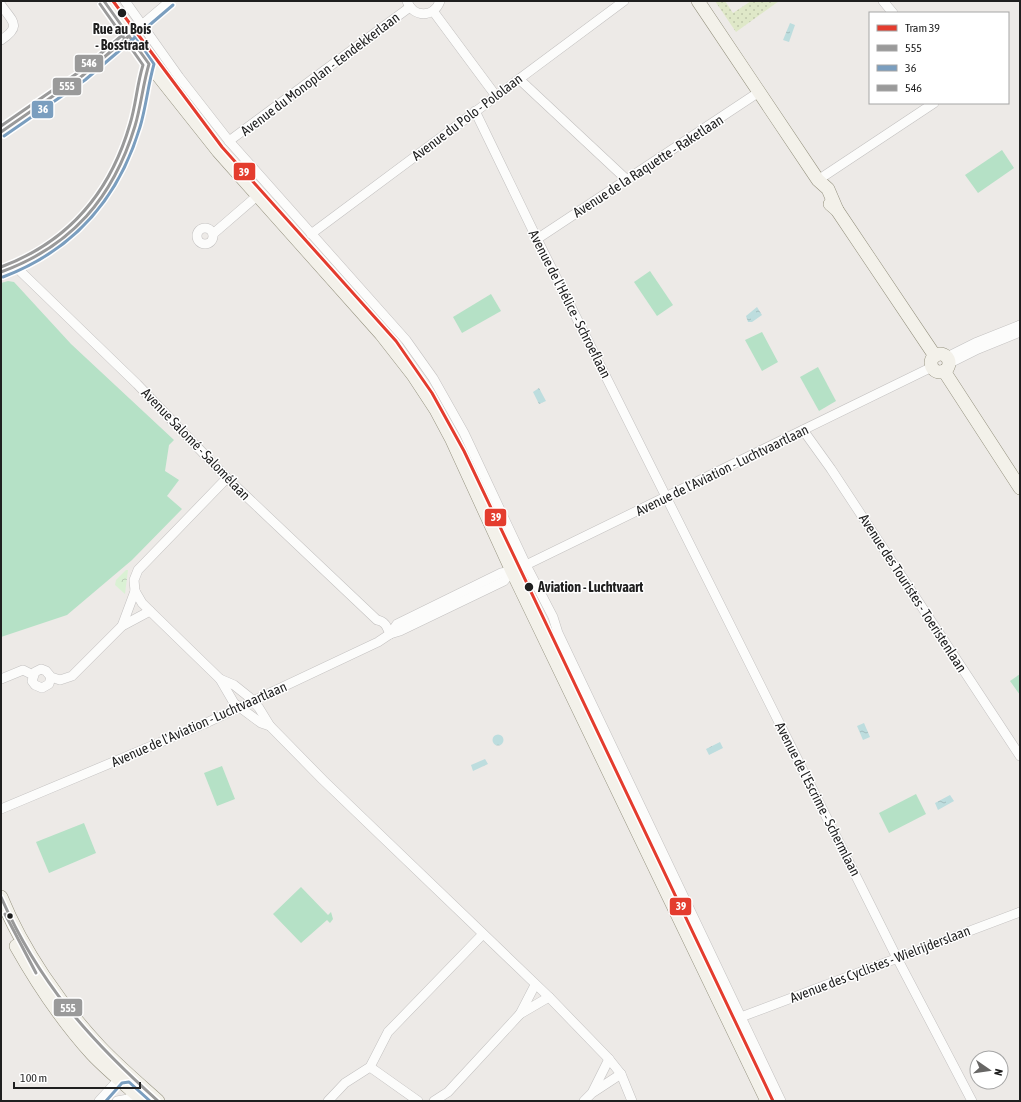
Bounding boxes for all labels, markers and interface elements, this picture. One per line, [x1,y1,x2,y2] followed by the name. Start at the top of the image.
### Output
[116,7,128,19] marker: Rue au Bois - Bosstraat
[238,9,402,139] street label: Avenue du Monoplan - Eendekkerlaan
[869,12,1009,104] legend
[93,21,151,53] place label: Rue au Bois - Bosstraat
[905,21,940,35] text: Tram 39
[905,41,922,55] text: 555
[74,54,104,73] line badge: 546
[81,57,97,69] text: 546
[905,61,917,75] text: 36
[409,70,525,164] street label: Avenue du Polo - Pololaan
[52,77,82,96] line badge: 555
[59,80,75,92] text: 555
[905,81,922,95] text: 546
[31,100,54,119] line badge: 36
[38,103,48,115] text: 36
[570,111,726,221] street label: Avenue de la Raquette - Raketlaan
[233,162,256,181] line badge: 39
[239,166,249,178] text: 39
[526,227,614,381] street label: Avenue de l'Hélice - Schroeflaan
[138,385,254,503] street label: Avenue Salomé - Salomélaan
[633,421,811,519] street label: Avenue de l'Aviation - Luchtvaartlaan
[484,508,507,527] line badge: 39
[491,511,501,523] text: 39
[856,511,970,675] street label: Avenue des Touristes - Toeristenlaan
[537,579,643,595] place label: Aviation - Luchtvaart
[523,581,535,593] marker: Aviation - Luchtvaart
[109,678,289,770] street label: Avenue de l'Aviation - Luchtvaartlaan
[772,719,864,879] street label: Avenue de l'Escrime - Schermlaan
[669,897,692,916] line badge: 39
[676,900,686,912] text: 39
[5,911,15,921] unlabelled marker
[788,922,972,1006] street label: Avenue des Cyclistes - Wielrijderslaan
[53,998,83,1017] line badge: 555
[60,1002,76,1014] text: 555
[969,1050,1009,1090] north arrow
[14,1064,140,1090] scale bar
[992,1068,1005,1077] text: N
[20,1071,47,1085] text: 100 m

